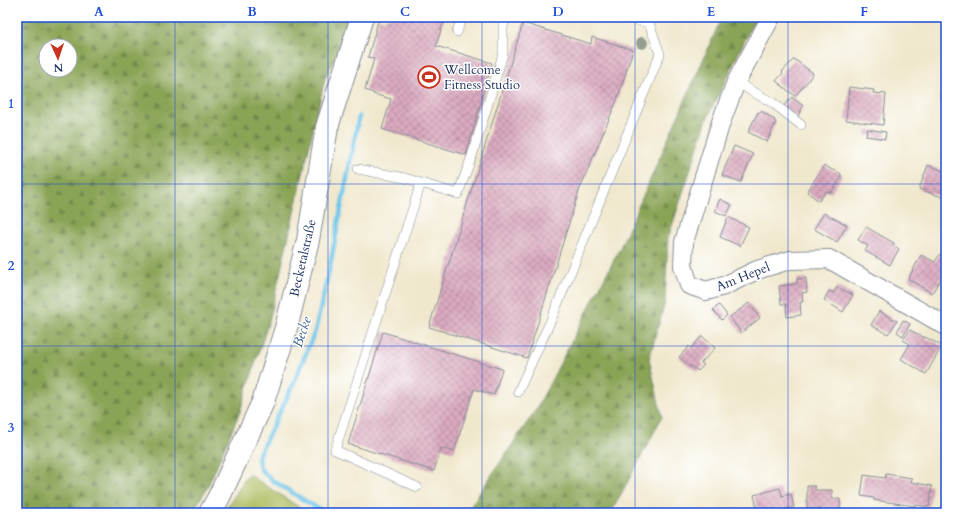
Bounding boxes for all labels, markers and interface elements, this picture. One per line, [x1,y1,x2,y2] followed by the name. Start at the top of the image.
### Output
[94,3,104,21] text: A
[247,3,257,21] text: B
[400,3,410,21] text: C
[552,3,564,21] text: D
[707,3,715,21] text: E
[860,3,868,21] text: F
[38,38,78,78] north arrow
[53,60,64,75] text: N
[443,61,520,94] place label: Wellcome Fitness Studio
[416,64,442,90] sports icon: Wellcome Fitness Studio
[8,95,14,113] text: 1
[285,217,321,299] street label: Becketalstraße
[8,257,15,275] text: 2
[713,258,773,296] street label: Am Hepel
[288,314,316,350] water label: Becke
[8,419,15,437] text: 3

